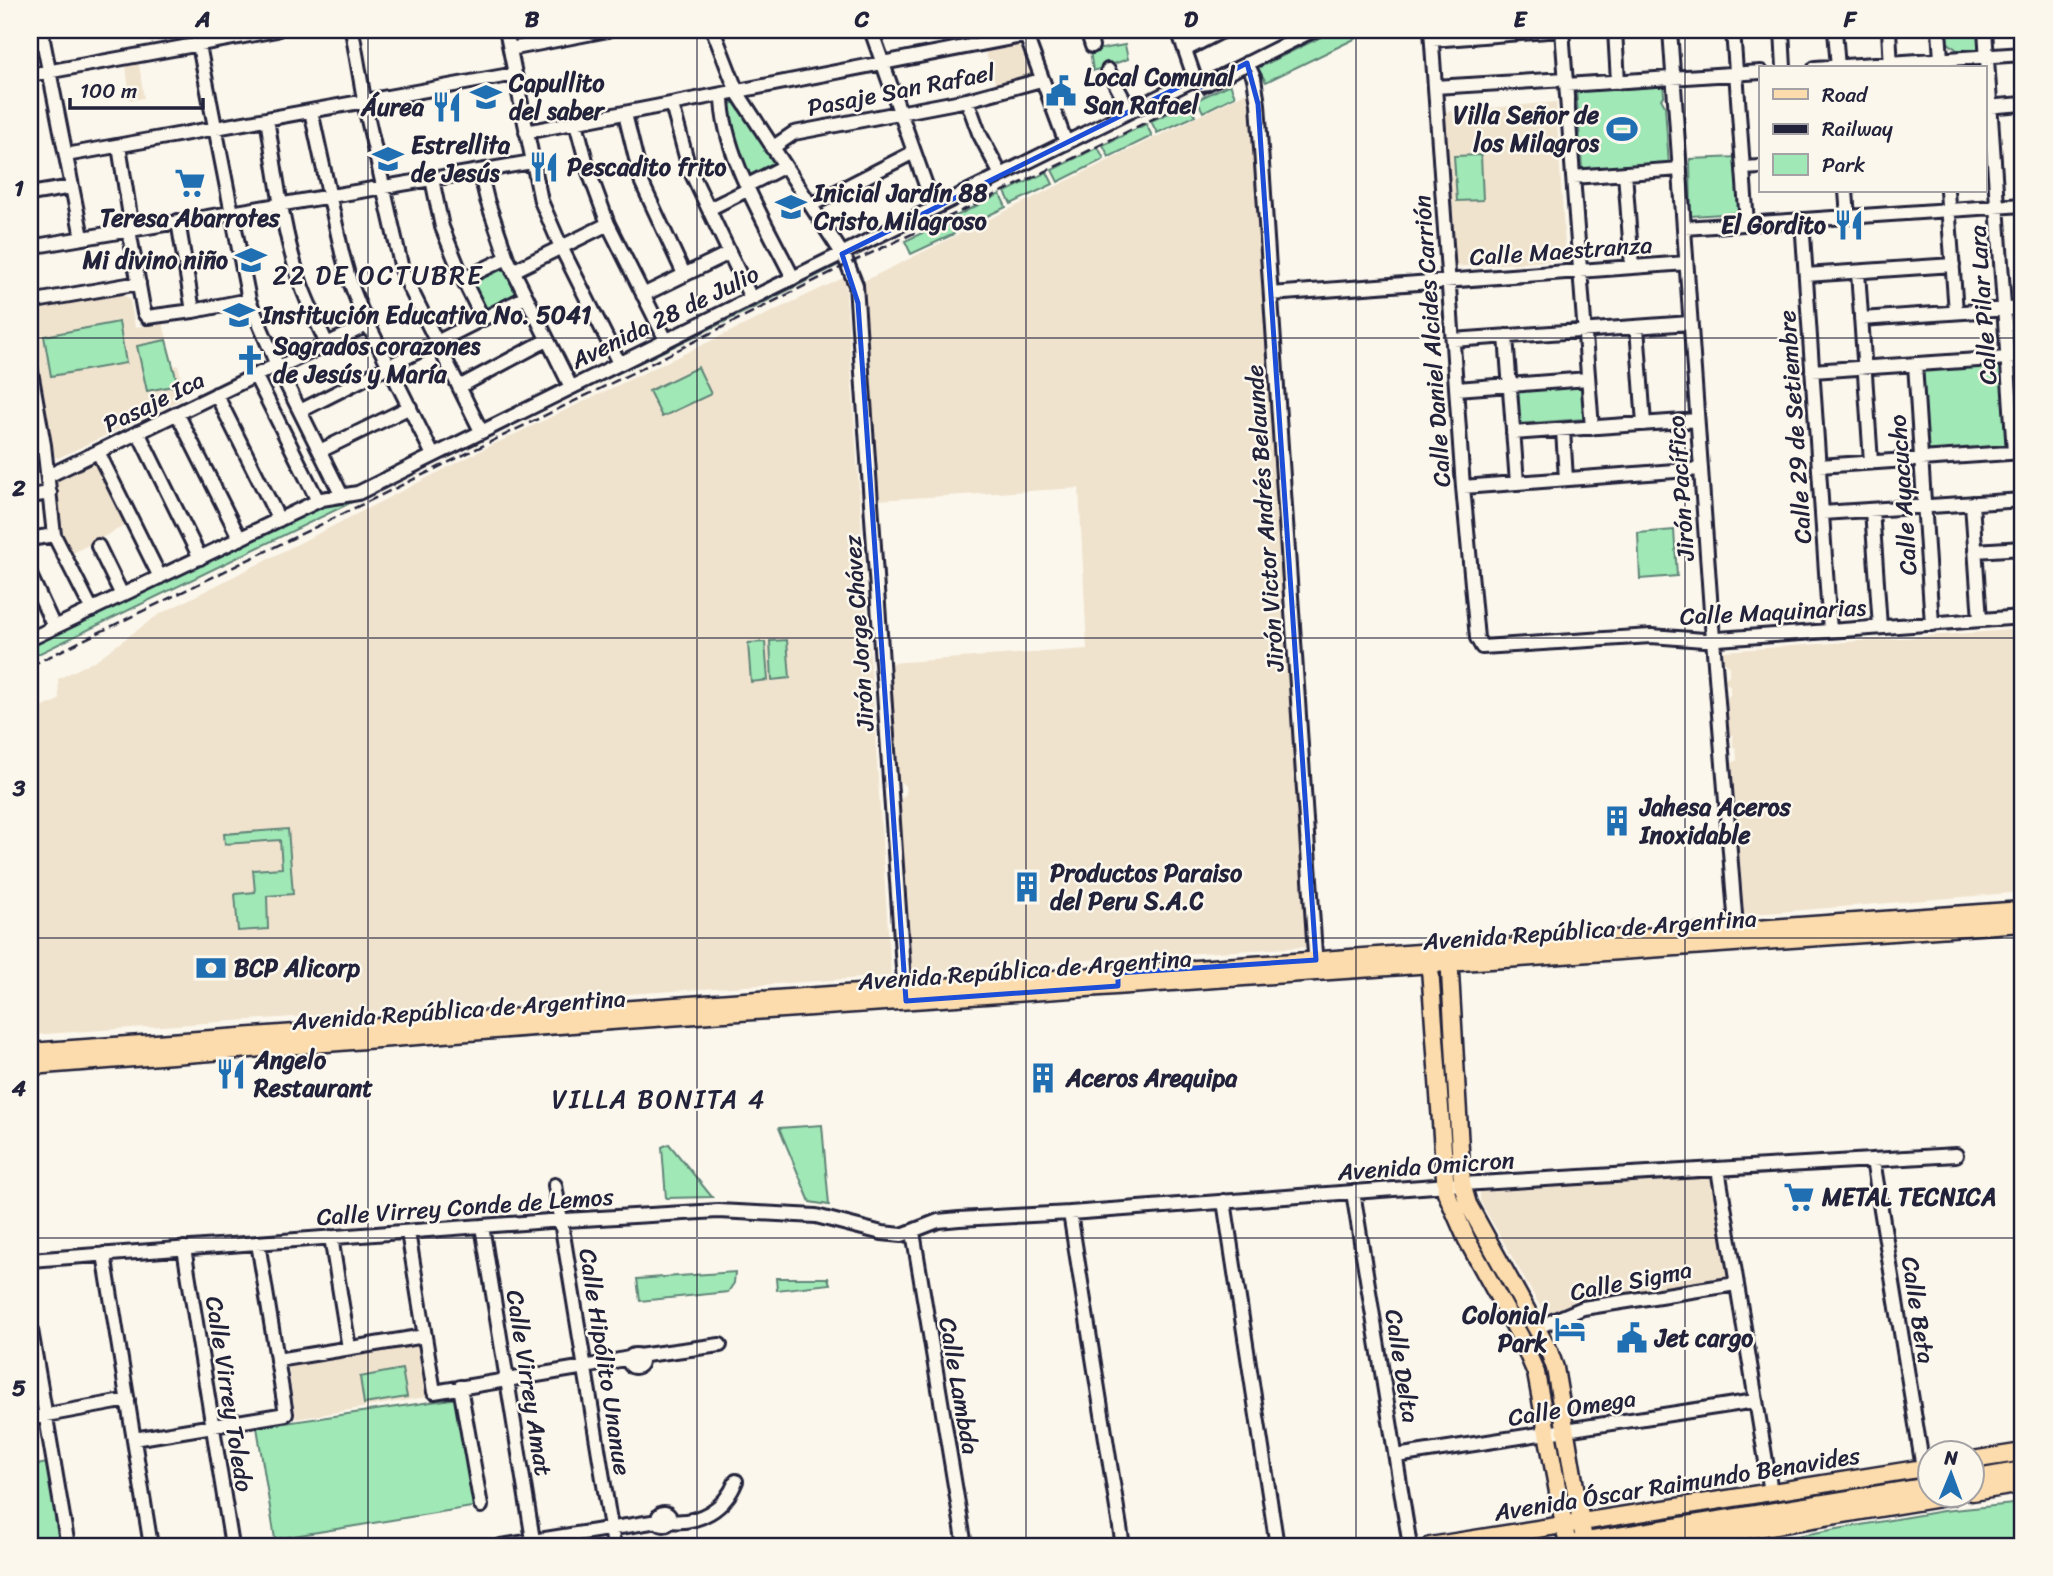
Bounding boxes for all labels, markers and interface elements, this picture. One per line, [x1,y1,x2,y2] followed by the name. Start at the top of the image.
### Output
[194,0,211,40] text: A
[525,0,540,40] text: B
[854,0,870,40] text: C
[1184,0,1199,40] text: D
[1514,0,1529,40] text: E
[1843,0,1858,40] text: F
[804,51,999,129] street label: Pasaje San Rafael
[1083,56,1236,126] place label: Local Comunal San Rafael
[508,62,606,132] place label: Capullito del saber
[70,66,203,110] scale bar
[1759,66,1986,192] legend
[80,72,137,110] text: 100 m
[1044,74,1078,108] public building icon: Local Comunal San Rafael
[1822,76,1869,114] text: Road
[469,80,503,114] school or university icon: Capullito del saber
[360,86,425,128] place label: Áurea
[430,90,464,124] restaurant icon: Áurea
[1453,94,1600,164] place label: Villa Señor de los Milagros
[1822,110,1893,148] text: Railway
[1605,112,1639,146] sports icon: Villa Señor de los Milagros
[411,124,511,194] place label: Estrellita de Jesús
[371,142,405,176] school or university icon: Estrellita de Jesús
[567,146,727,188] place label: Pescadito frito
[1822,146,1865,184] text: Park
[527,150,561,184] restaurant icon: Pescadito frito
[173,166,207,200] supermarket icon: Teresa Abarrotes
[14,168,24,209] text: 1
[812,172,988,242] place label: Inicial Jardín 88 Cristo Milagroso
[774,190,808,224] school or university icon: Inicial Jardín 88 Cristo Milagroso
[1401,194,1463,488] street label: Calle Daniel Alcides Carrión
[100,197,281,239] place label: Teresa Abarrotes
[1721,204,1826,246] place label: El Gordito
[1832,208,1866,242] restaurant icon: El Gordito
[1468,224,1654,278] street label: Calle Maestranza
[1956,224,2010,386] street label: Calle Pilar Lara
[82,239,228,281] place label: Mi divino niño
[234,243,268,277] school or university icon: Mi divino niño
[273,252,483,298] district label: 22 DE OCTUBRE
[563,253,766,381] street label: Avenida 28 de Julio
[260,294,591,336] place label: Institución Educativa No. 5041
[222,298,256,332] school or university icon: Institución Educativa No. 5041
[1766,309,1824,545] street label: Calle 29 de Setiembre
[272,325,482,395] place label: Sagrados corazones de Jesús y María
[233,343,267,377] church icon: Sagrados corazones de Jesús y María
[96,359,212,445] street label: Pasaje Ica
[1233,363,1297,674] street label: Jirón Victor Andrés Belaunde
[1876,413,1930,577] street label: Calle Ayacucho
[1655,414,1707,563] street label: Jirón Pacífico
[11,468,26,509] text: 2
[831,533,887,733] street label: Jirón Jorge Chávez
[1679,586,1867,638] street label: Calle Maquinarias
[12,768,26,809] text: 3
[1638,786,1792,856] place label: Jahesa Aceros Inoxidable
[1600,804,1634,838] building icon: Jahesa Aceros Inoxidable
[1050,852,1243,922] place label: Productos Paraiso del Peru S.A.C
[1010,870,1044,904] building icon: Productos Paraiso del Peru S.A.C
[1421,897,1758,963] street label: Avenida República de Argentina
[856,937,1193,1003] street label: Avenida República de Argentina
[234,947,360,989] place label: BCP Alicorp
[194,951,228,985] bank icon: BCP Alicorp
[290,977,627,1043] street label: Avenida República de Argentina
[253,1039,373,1109] place label: Angelo Restaurant
[214,1057,248,1091] restaurant icon: Angelo Restaurant
[1065,1057,1238,1099] place label: Aceros Arequipa
[1026,1061,1060,1095] building icon: Aceros Arequipa
[11,1068,27,1109] text: 4
[552,1076,766,1122] district label: VILLA BONITA 4
[1335,1139,1516,1193] street label: Avenida Omicron
[315,1176,616,1238] street label: Calle Virrey Conde de Lemos
[1821,1176,1996,1218] place label: METAL TECNICA
[1782,1180,1816,1214] supermarket icon: METAL TECNICA
[566,1246,644,1478] street label: Calle Hipólito Unanue
[1566,1249,1696,1313] street label: Calle Sigma
[1889,1253,1947,1367] street label: Calle Beta
[494,1287,564,1479] street label: Calle Virrey Amat
[193,1293,265,1495] street label: Calle Virrey Toledo
[1461,1294,1548,1364] place label: Colonial Park
[1372,1306,1432,1426] street label: Calle Delta
[1553,1312,1587,1346] hotel icon: Colonial Park
[926,1314,992,1458] street label: Calle Lambda
[1653,1317,1753,1359] place label: Jet cargo
[1615,1321,1649,1355] public building icon: Jet cargo
[12,1368,26,1409] text: 5
[1505,1377,1639,1439] street label: Calle Omega
[1490,1434,1864,1534] street label: Avenida Óscar Raimundo Benavides
[1916,1440,1986,1510] north arrow
[1943,1441,1959,1474] text: N

